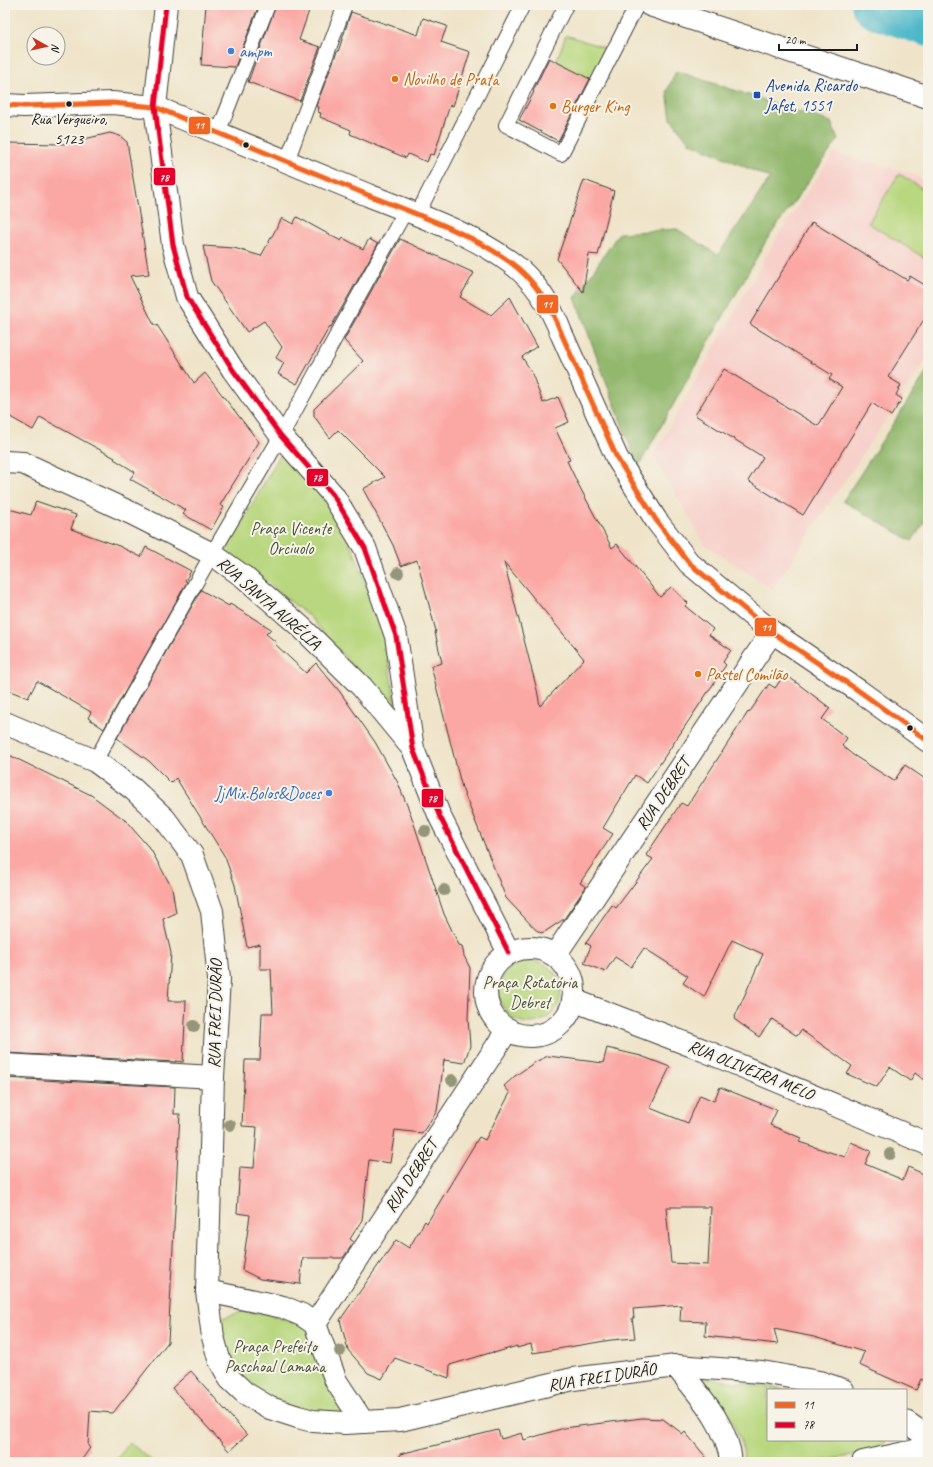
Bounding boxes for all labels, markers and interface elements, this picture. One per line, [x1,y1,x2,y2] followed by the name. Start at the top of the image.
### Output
[26,26,66,66] north arrow
[779,26,857,52] scale bar
[785,32,807,48] text: 20 m
[239,41,272,62] place label: ampm
[48,43,63,54] text: N
[226,46,236,56] marker: ampm
[403,69,501,90] place label: Novilho de Prata
[390,74,400,84] marker: Novilho de Prata
[764,75,858,116] place label: Avenida Ricardo Jafet, 1551
[752,90,762,100] marker: Avenida Ricardo Jafet, 1551
[561,96,631,117] place label: Burger King
[64,99,74,109] marker: Rua Vergueiro, 5123
[548,101,558,111] marker: Burger King
[30,109,108,149] place label: Rua Vergueiro, 5123
[188,116,211,135] line badge: 11
[194,118,205,132] text: 11
[241,140,251,150] unlabelled marker
[153,167,176,186] line badge: 78
[159,170,171,184] text: 78
[536,294,559,314] line badge: 11
[542,297,553,311] text: 11
[306,468,329,487] line badge: 78
[312,470,324,484] text: 78
[251,518,333,559] park label: Praça Vicente Orciuolo
[213,551,326,654] street label: RUA SANTA AURÉLIA
[754,617,777,637] line badge: 11
[761,620,772,634] text: 11
[706,664,789,685] place label: Pastel Comilão
[693,669,703,679] marker: Pastel Comilão
[905,723,915,733] unlabelled marker
[631,751,697,834] street label: RUA DEBRET
[214,783,322,804] place label: JjMix.Bolos&Doces
[324,788,334,798] marker: JjMix.Bolos&Doces
[421,788,444,808] line badge: 78
[427,791,439,805] text: 78
[204,957,226,1069] street label: RUA FREI DURÃO
[483,972,578,1013] park label: Praça Rotatória Debret
[685,1035,818,1105] street label: RUA OLIVEIRA MELO
[380,1132,444,1216] street label: RUA DEBRET
[225,1336,327,1377] park label: Praça Prefeito Paschoal Lamana
[547,1358,660,1396] street label: RUA FREI DURÃO
[767,1389,907,1441] legend
[803,1397,814,1413] text: 11
[803,1417,815,1433] text: 78

